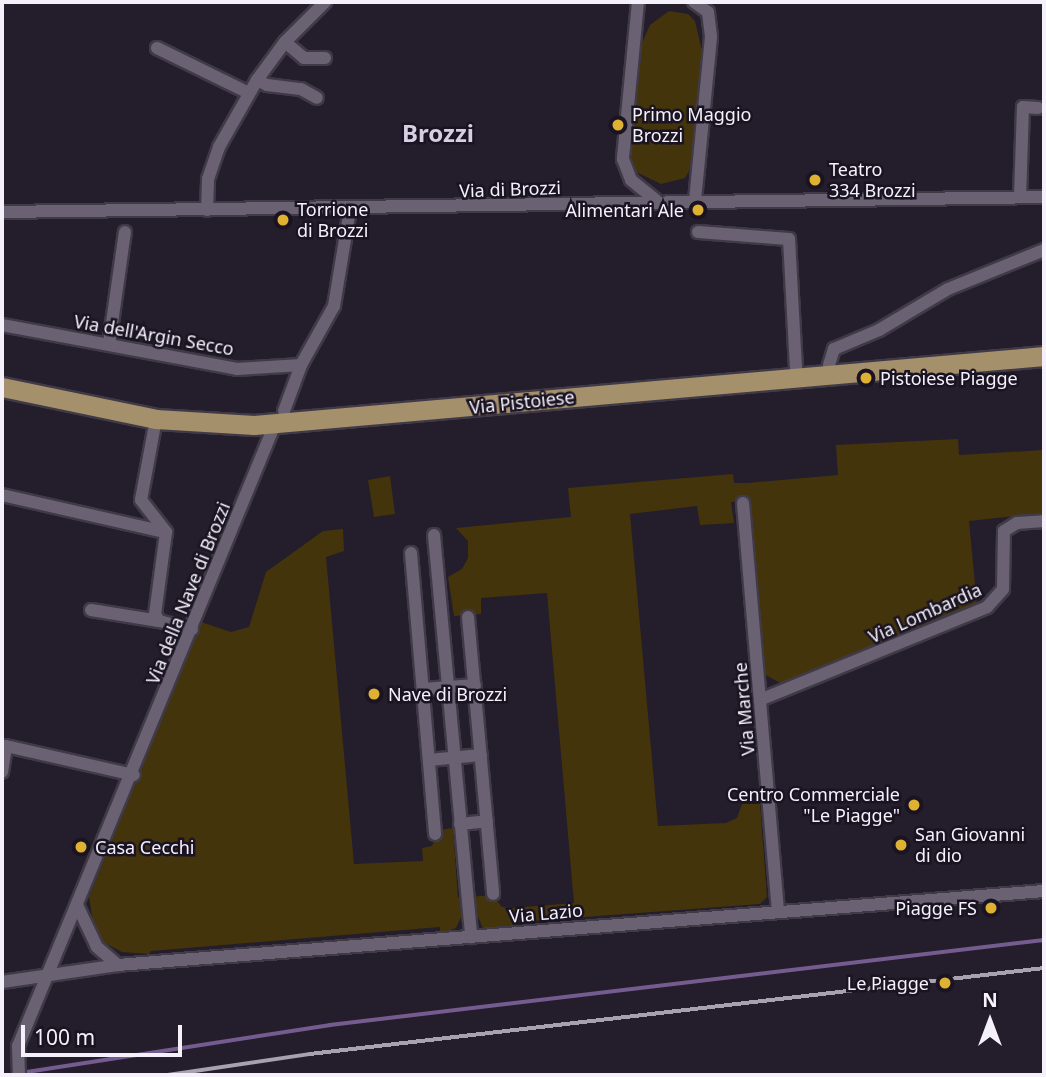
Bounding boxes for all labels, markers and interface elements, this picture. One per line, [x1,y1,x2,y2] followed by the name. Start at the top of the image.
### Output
[632,104,751,146] place label: Primo Maggio Brozzi
[610,117,626,133] marker: Primo Maggio Brozzi
[402,119,474,147] district label: Brozzi
[829,159,916,202] place label: Teatro 334 Brozzi
[807,172,823,188] marker: Teatro 334 Brozzi
[459,176,561,202] street label: Via di Brozzi
[297,199,368,242] place label: Torrione di Brozzi
[565,199,684,221] place label: Alimentari Ale
[690,202,706,218] marker: Alimentari Ale
[275,212,291,228] marker: Torrione di Brozzi
[72,310,236,360] street label: Via dell'Argin Secco
[880,367,1018,389] place label: Pistoiese Piagge
[858,370,874,386] marker: Pistoiese Piagge
[468,386,576,418] street label: Via Pistoiese
[142,499,234,687] street label: Via della Nave di Brozzi
[865,578,985,648] street label: Via Lombardia
[729,661,759,757] street label: Via Marche
[388,683,507,705] place label: Nave di Brozzi
[366,686,382,702] marker: Nave di Brozzi
[727,784,900,826] place label: Centro Commerciale "Le Piagge"
[906,797,922,813] marker: Centro Commerciale "Le Piagge"
[915,824,1025,866] place label: San Giovanni di dio
[95,836,194,858] place label: Casa Cecchi
[893,837,909,853] marker: San Giovanni di dio
[73,839,89,855] marker: Casa Cecchi
[895,897,977,919] place label: Piagge FS
[508,899,584,927] street label: Via Lazio
[983,900,999,916] marker: Piagge FS
[847,972,929,994] place label: Le Piagge
[935,973,955,993] marker: Le Piagge
[955,986,1025,1056] north arrow
[982,987,998,1013] text: N
[24,1010,186,1054] scale bar
[34,1023,95,1051] text: 100 m

